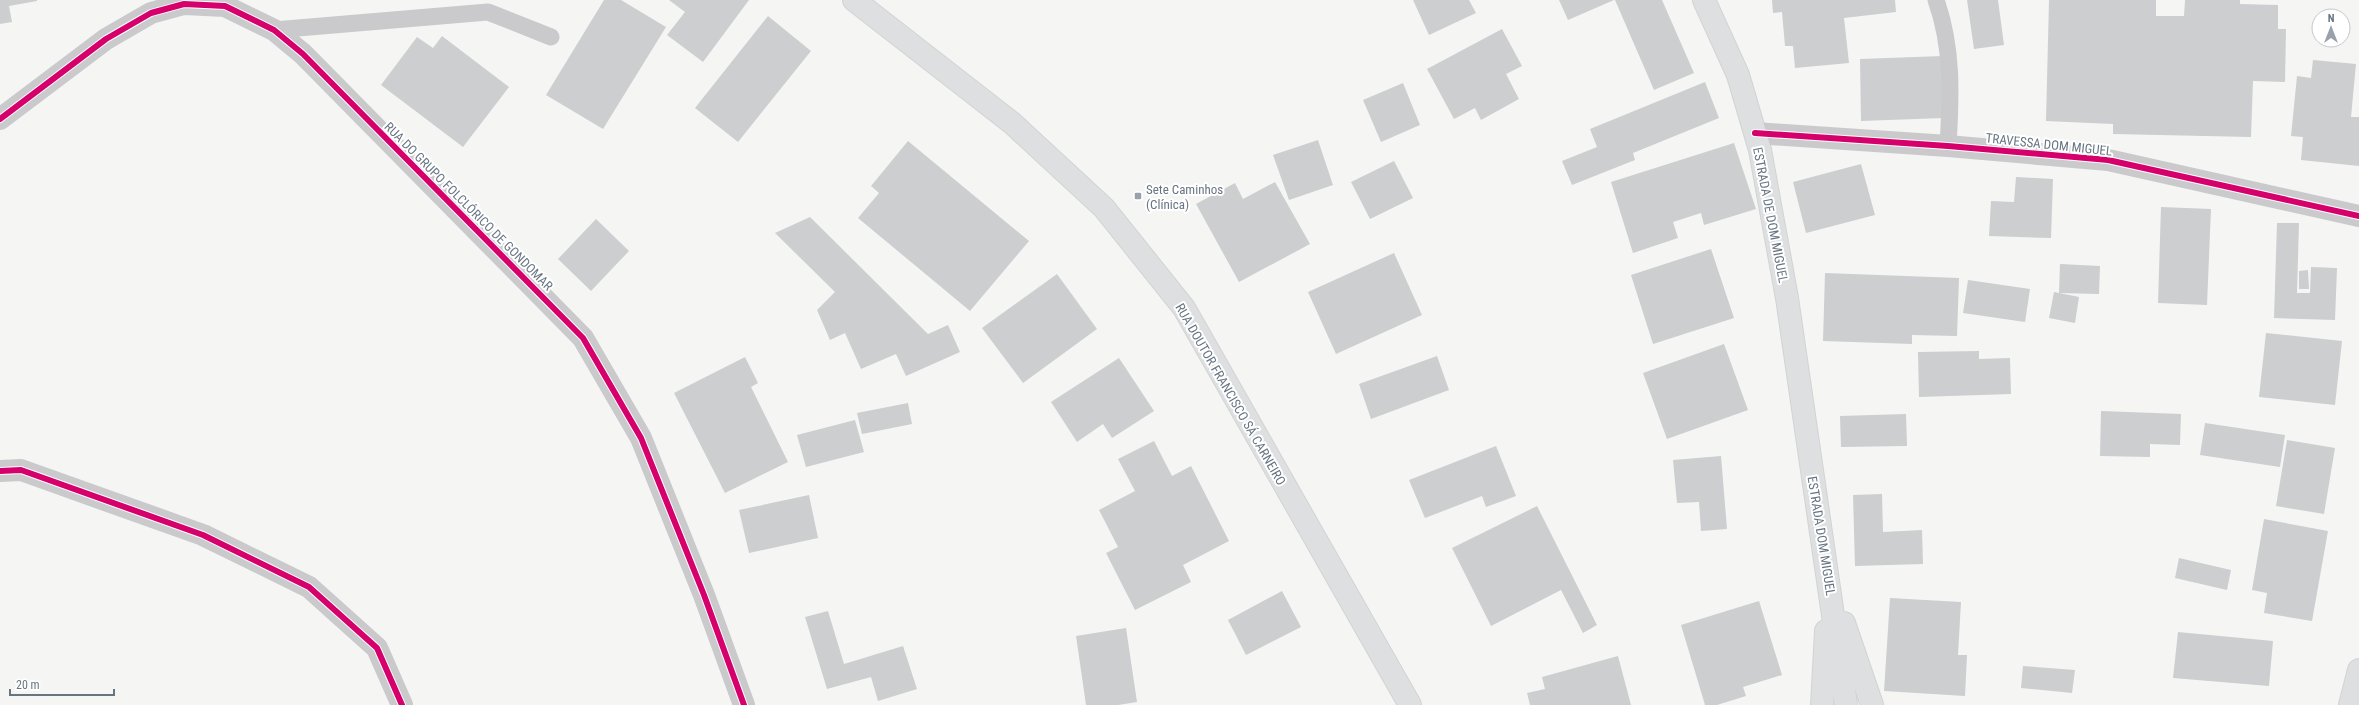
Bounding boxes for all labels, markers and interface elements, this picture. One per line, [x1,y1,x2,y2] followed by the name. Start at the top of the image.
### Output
[2311,8,2351,48] north arrow
[2328,12,2335,25] text: N
[381,119,556,294] street label: RUA DO GRUPO FOLCLÓRICO DE GONDOMAR
[1985,130,2113,159] street label: TRAVESSA DOM MIGUEL
[1750,146,1791,284] street label: ESTRADA DE DOM MIGUEL
[1146,182,1223,212] place label: Sete Caminhos (Clínica)
[1133,191,1143,201] marker: Sete Caminhos (Clínica)
[1172,301,1289,488] street label: RUA DOUTOR FRANCISCO SÁ CARNEIRO
[1805,475,1838,597] street label: ESTRADA DOM MIGUEL
[10,671,114,697] scale bar
[16,678,40,692] text: 20 m

